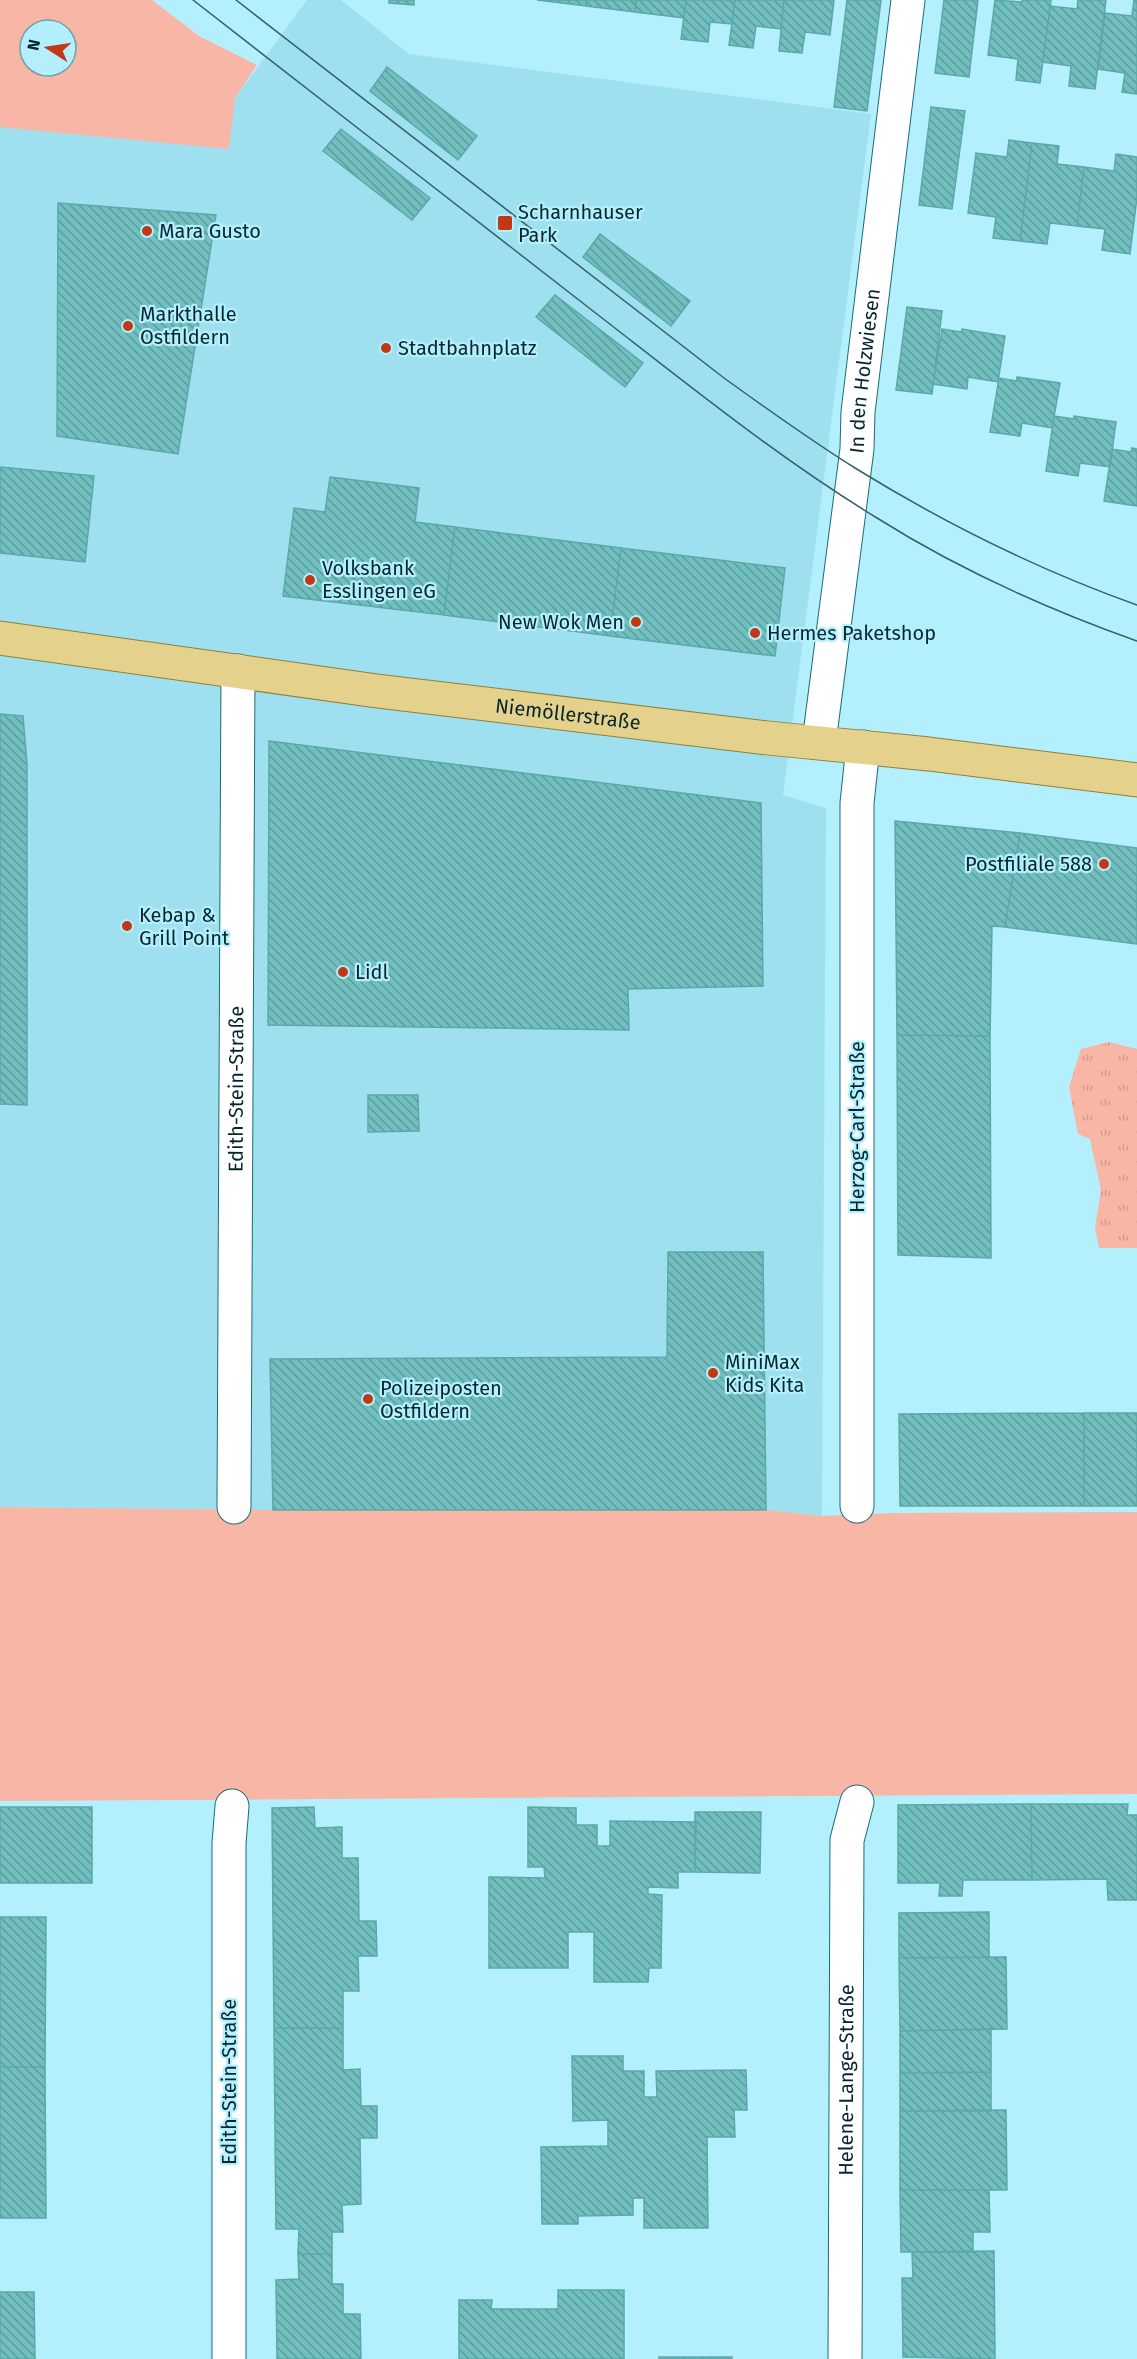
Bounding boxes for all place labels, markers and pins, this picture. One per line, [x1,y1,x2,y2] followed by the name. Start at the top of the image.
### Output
[518,200,643,247] place label: Scharnhauser Park
[496,214,514,232] marker: Scharnhauser Park
[159,219,261,243] place label: Mara Gusto
[140,224,154,238] marker: Mara Gusto
[140,302,237,349] place label: Markthalle Ostfildern
[121,319,135,333] marker: Markthalle Ostfildern
[398,336,537,360] place label: Stadtbahnplatz
[379,341,393,355] marker: Stadtbahnplatz
[322,556,436,603] place label: Volksbank Esslingen eG
[303,573,317,587] marker: Volksbank Esslingen eG
[498,610,624,634] place label: New Wok Men
[629,615,643,629] marker: New Wok Men
[767,621,936,645] place label: Hermes Paketshop
[748,626,762,640] marker: Hermes Paketshop
[965,852,1092,876] place label: Postfiliale 588
[1097,857,1111,871] marker: Postfiliale 588
[139,903,230,950] place label: Kebap & Grill Point
[120,919,134,933] marker: Kebap & Grill Point
[355,960,389,984] place label: Lidl
[336,965,350,979] marker: Lidl
[725,1350,804,1397] place label: MiniMax Kids Kita
[706,1366,720,1380] marker: MiniMax Kids Kita
[380,1376,502,1423] place label: Polizeiposten Ostfildern
[361,1392,375,1406] marker: Polizeiposten Ostfildern

